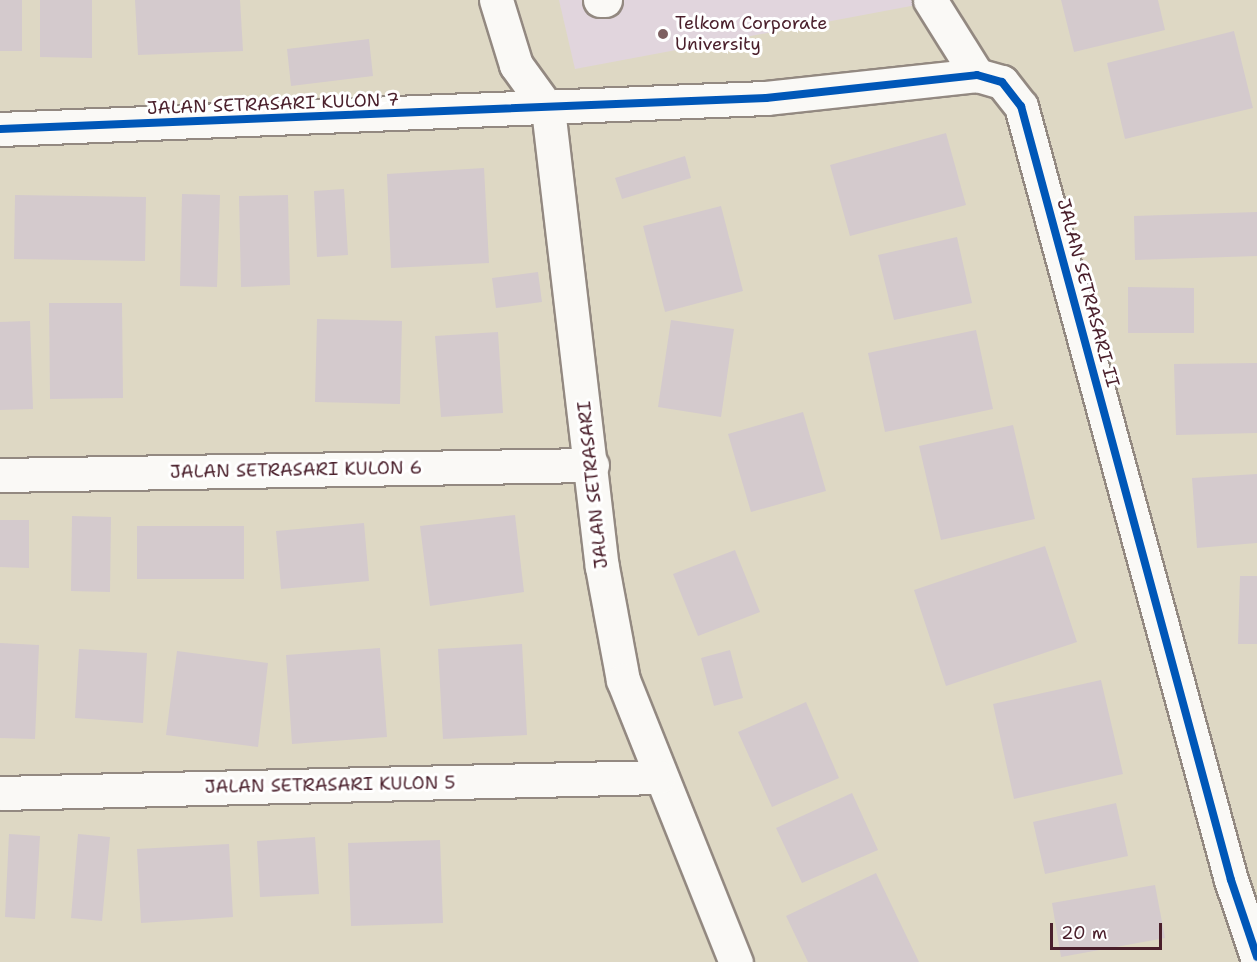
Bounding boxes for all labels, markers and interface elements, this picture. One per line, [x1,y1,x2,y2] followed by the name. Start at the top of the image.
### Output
[675,13,828,56] place label: Telkom Corporate University
[656,27,670,41] marker: Telkom Corporate University
[147,89,399,119] street label: JALAN SETRASARI KULON 7
[1052,196,1124,390] street label: JALAN SETRASARI II
[573,400,613,570] street label: JALAN SETRASARI
[170,457,422,483] street label: JALAN SETRASARI KULON 6
[204,772,456,798] street label: JALAN SETRASARI KULON 5
[1053,911,1166,949] scale bar
[1061,921,1107,945] text: 20 m

